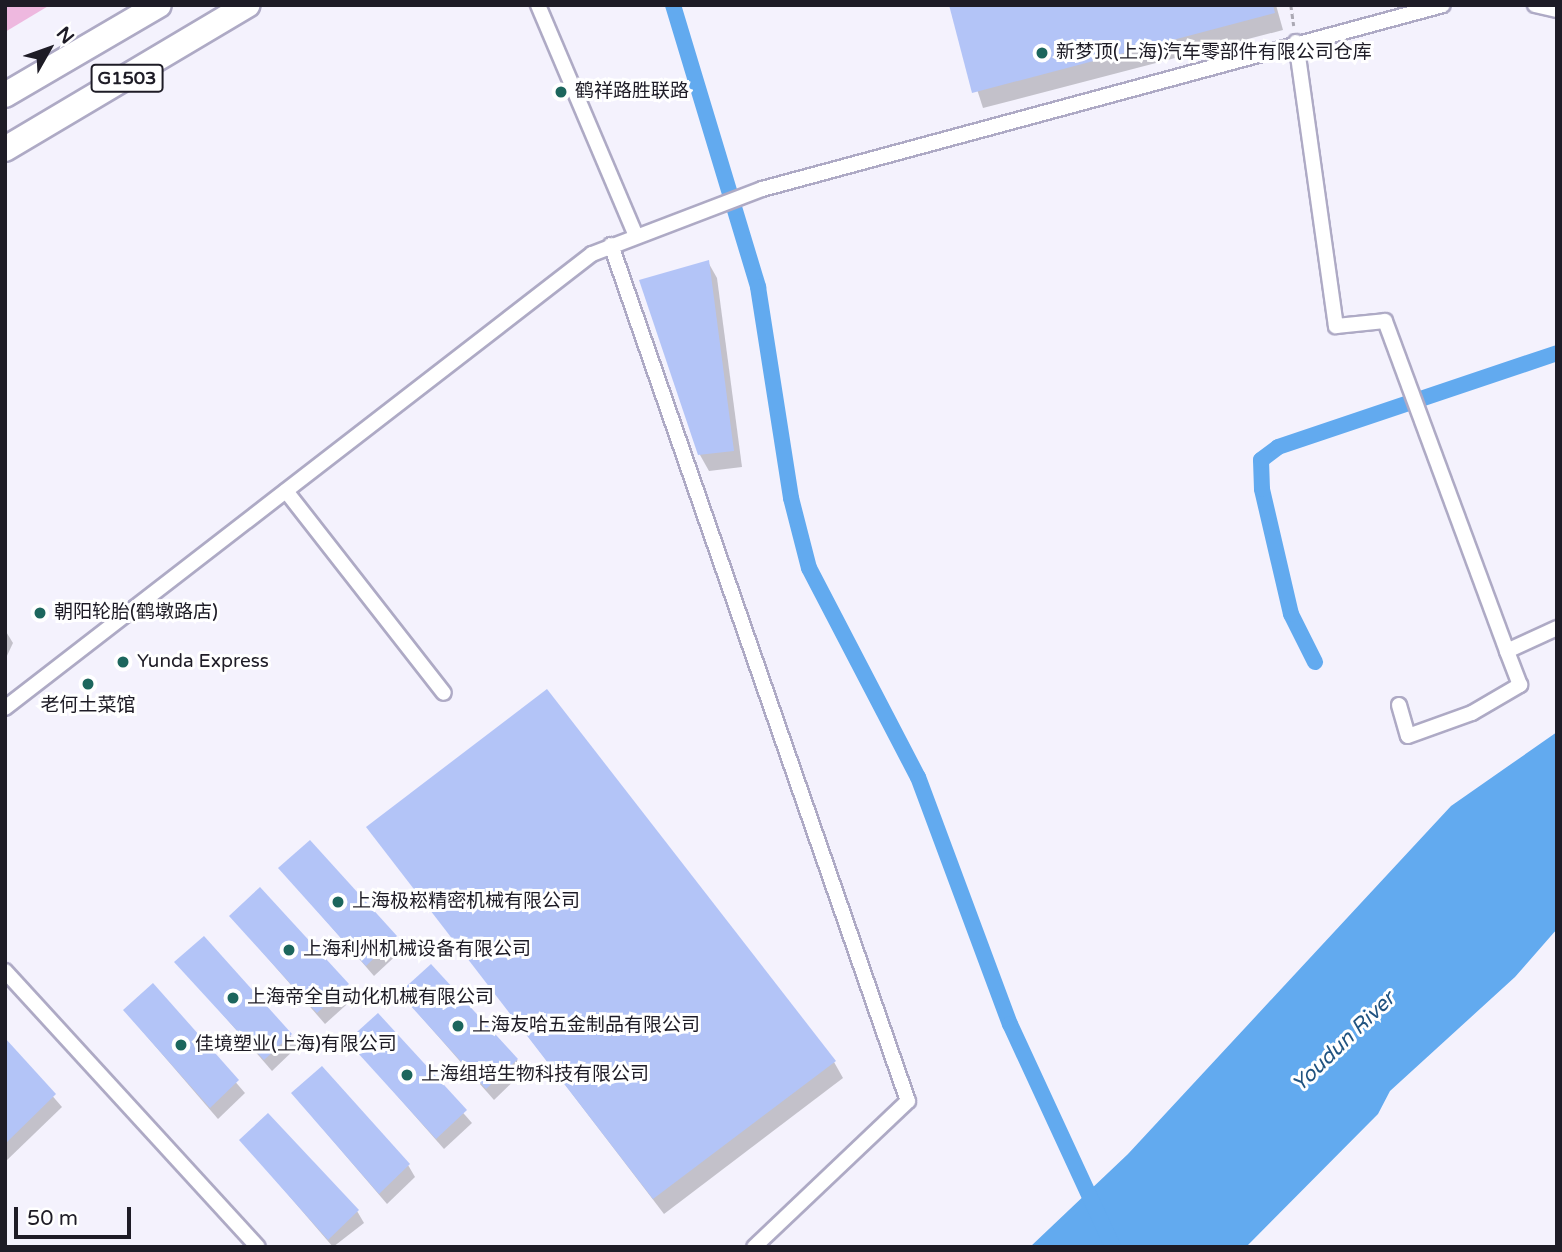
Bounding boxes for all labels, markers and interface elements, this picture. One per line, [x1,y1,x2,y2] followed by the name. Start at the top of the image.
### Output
[14,14,84,84] north arrow
[52,23,78,48] text: N
[1056,42,1372,64] place label: 新梦顶(上海)汽车零部件有限公司仓库
[1034,45,1050,61] marker: 新梦顶(上海)汽车零部件有限公司仓库
[90,64,164,92] road number: G1503
[575,81,689,103] place label: 鹤祥路胜联路
[553,84,569,100] marker: 鹤祥路胜联路
[54,602,218,624] place label: 朝阳轮胎(鹤墩路店)
[32,605,48,621] marker: 朝阳轮胎(鹤墩路店)
[137,651,269,673] place label: Yunda Express
[115,654,131,670] marker: Yunda Express
[80,676,96,692] marker: 老何土菜馆
[41,695,135,717] place label: 老何土菜馆
[352,891,580,913] place label: 上海极崧精密机械有限公司
[330,894,346,910] marker: 上海极崧精密机械有限公司
[303,939,531,961] place label: 上海利州机械设备有限公司
[281,942,297,958] marker: 上海利州机械设备有限公司
[247,987,494,1009] place label: 上海帝全自动化机械有限公司
[1287,987,1401,1097] water label: Youdun River
[225,990,241,1006] marker: 上海帝全自动化机械有限公司
[472,1015,700,1037] place label: 上海友哈五金制品有限公司
[450,1018,466,1034] marker: 上海友哈五金制品有限公司
[195,1034,397,1056] place label: 佳境塑业(上海)有限公司
[173,1037,189,1053] marker: 佳境塑业(上海)有限公司
[421,1064,649,1086] place label: 上海组培生物科技有限公司
[399,1067,415,1083] marker: 上海组培生物科技有限公司
[18,1192,135,1236] scale bar
[27,1206,78,1231] text: 50 m

